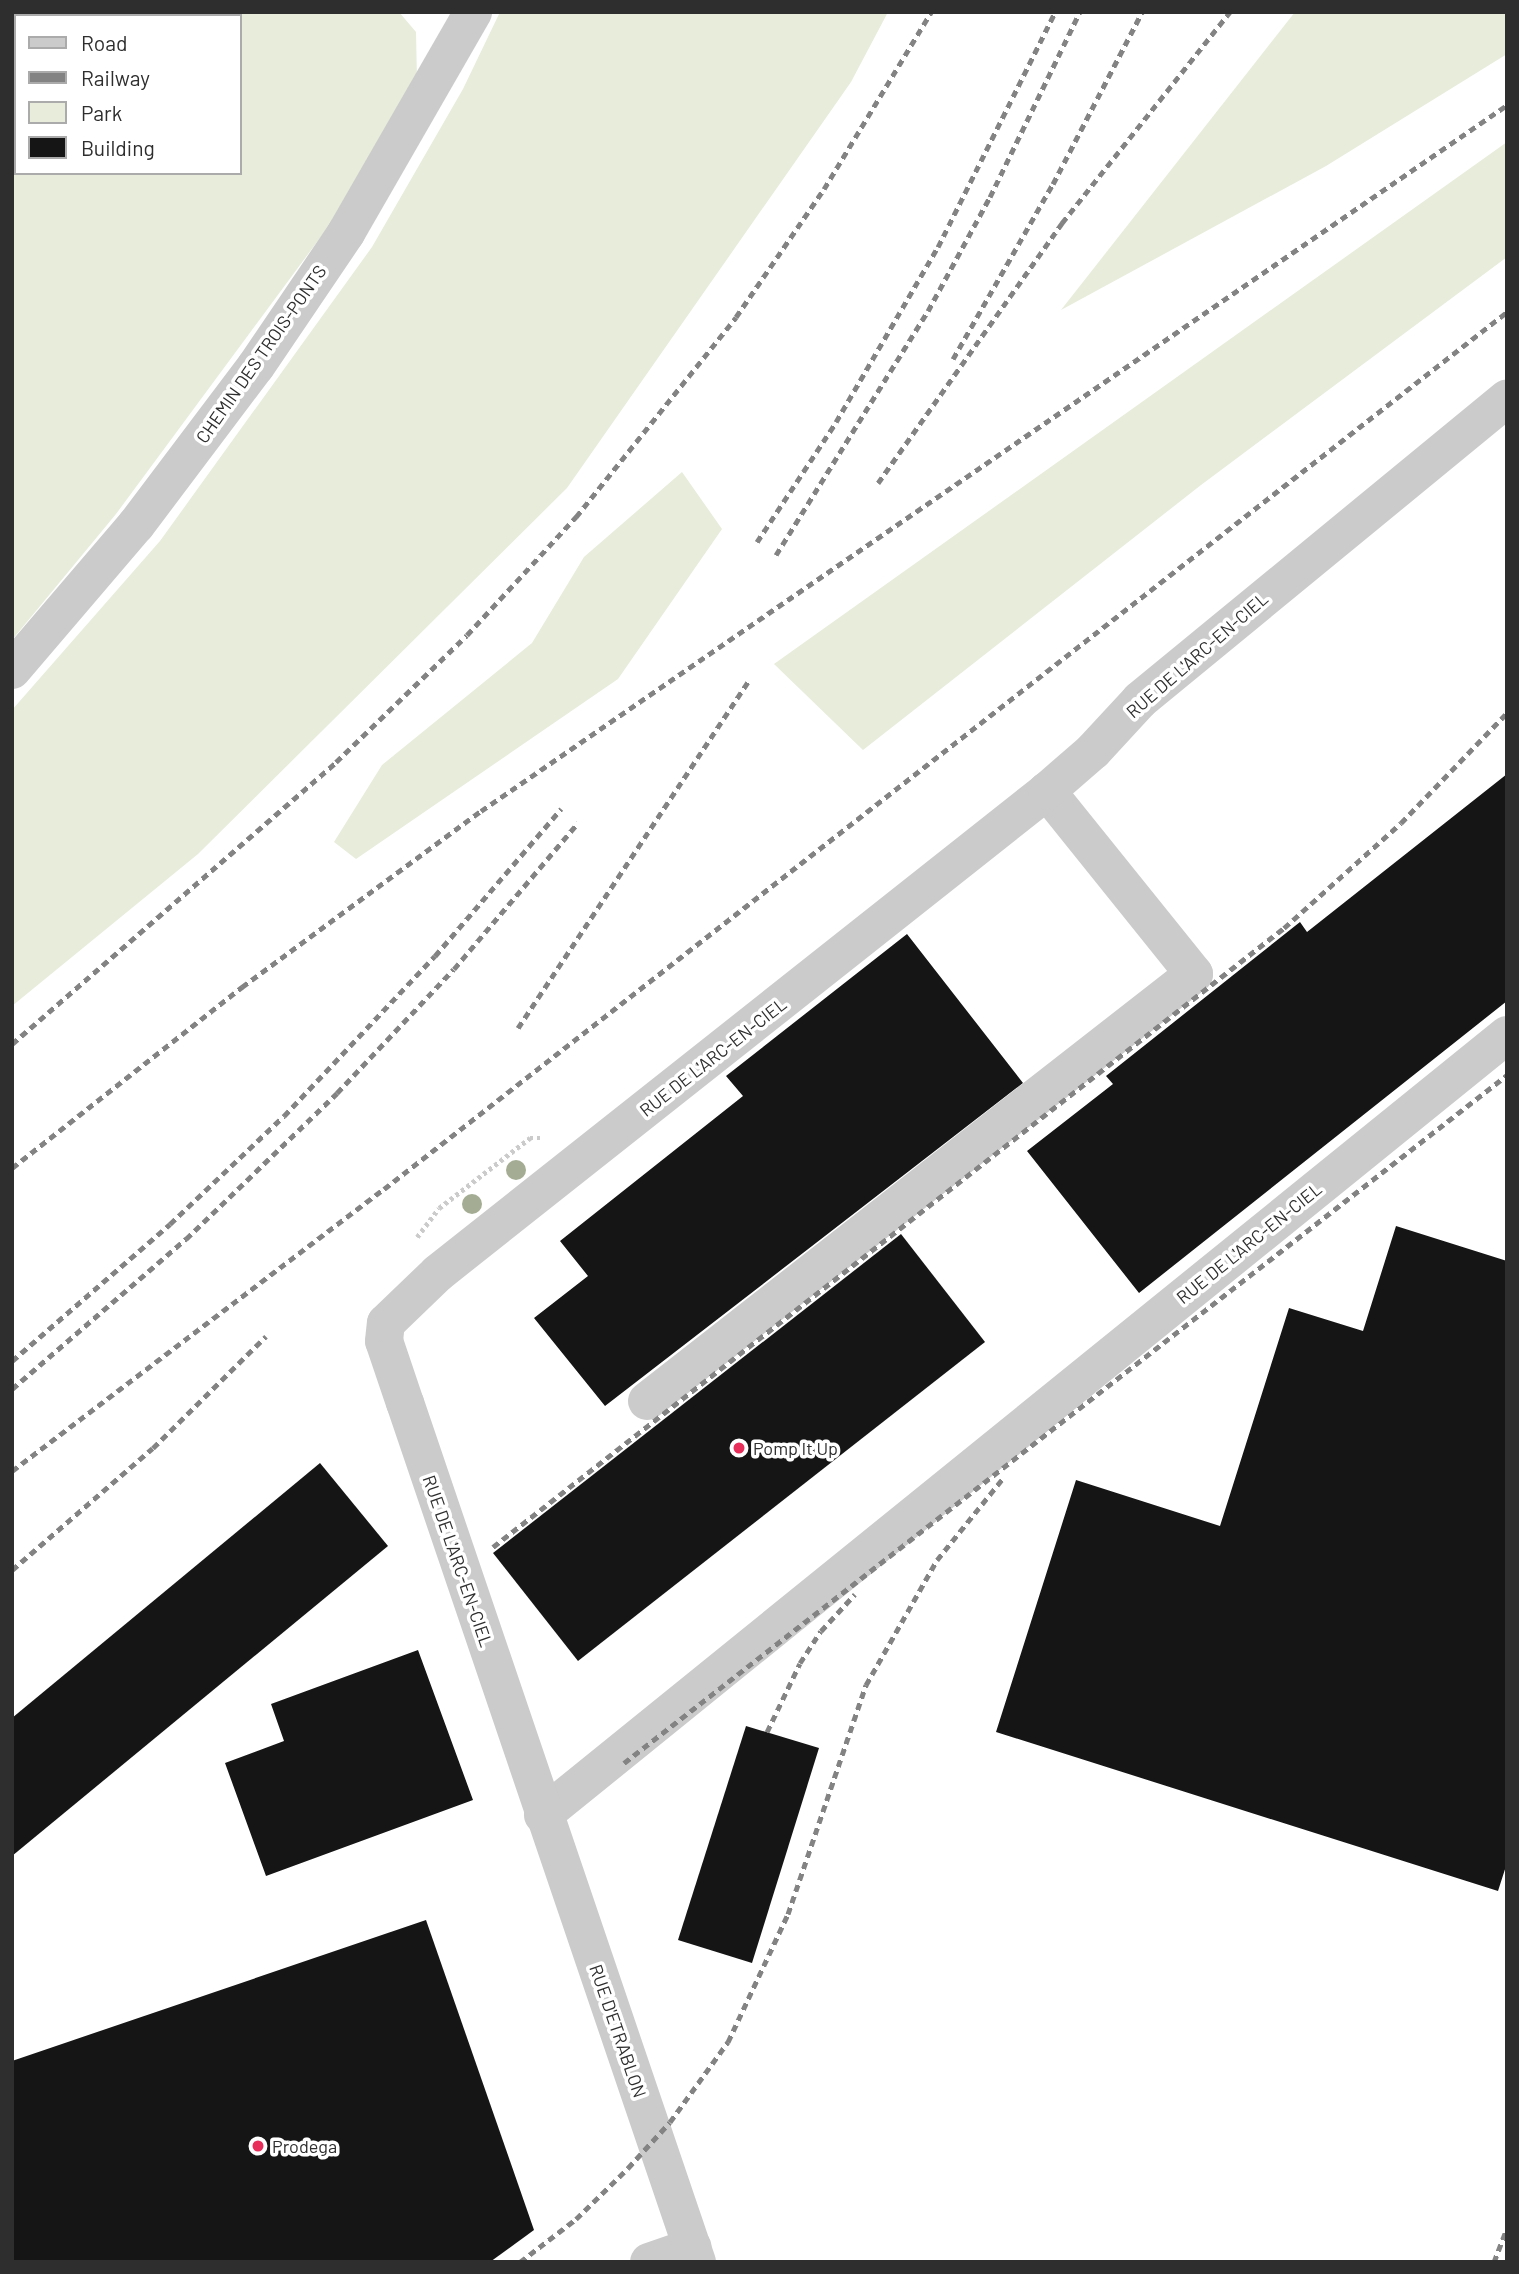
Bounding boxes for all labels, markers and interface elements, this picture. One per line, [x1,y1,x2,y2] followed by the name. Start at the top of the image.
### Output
[14,14,242,175] legend
[81,30,127,55] text: Road
[81,65,150,90] text: Railway
[81,100,122,125] text: Park
[81,135,155,160] text: Building
[191,261,331,447] street label: CHEMIN DES TROIS-PONTS
[1122,588,1272,722] street label: RUE DE L'ARC-EN-CIEL
[635,993,791,1121] street label: RUE DE L'ARC-EN-CIEL
[1172,1178,1326,1308] street label: RUE DE L'ARC-EN-CIEL
[753,1437,838,1459] place label: Pomp It Up
[731,1440,747,1456] marker: Pomp It Up
[418,1472,498,1650] street label: RUE DE L'ARC-EN-CIEL
[585,1962,651,2100] street label: RUE D'ETRABLON
[272,2135,337,2157] place label: Prodega
[250,2138,266,2154] marker: Prodega

